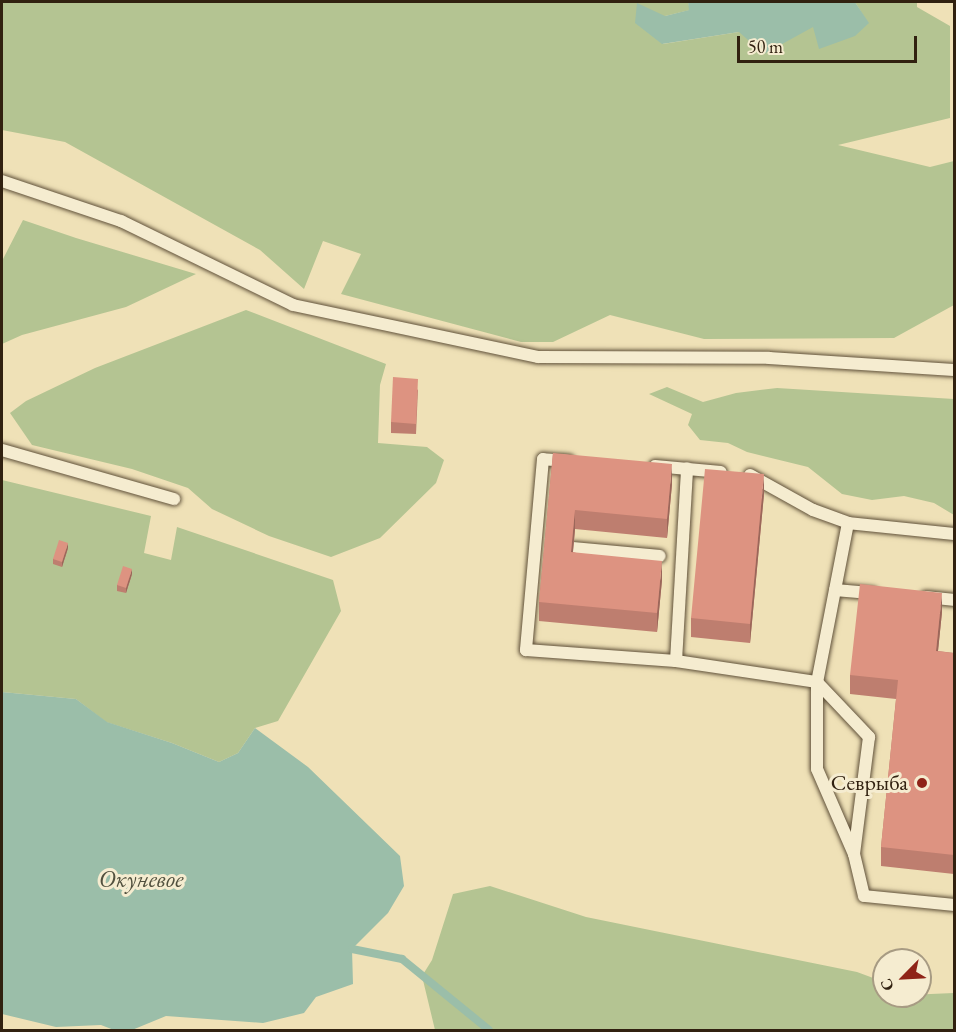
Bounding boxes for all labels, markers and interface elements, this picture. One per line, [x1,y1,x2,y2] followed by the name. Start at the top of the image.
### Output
[740,24,920,62] scale bar
[748,35,783,58] text: 50 m
[831,770,908,796] place label: Севрыба
[913,774,931,792] marker: Севрыба
[99,865,183,893] water label: Окуневое
[872,948,932,1008] north arrow
[875,975,899,994] text: С

